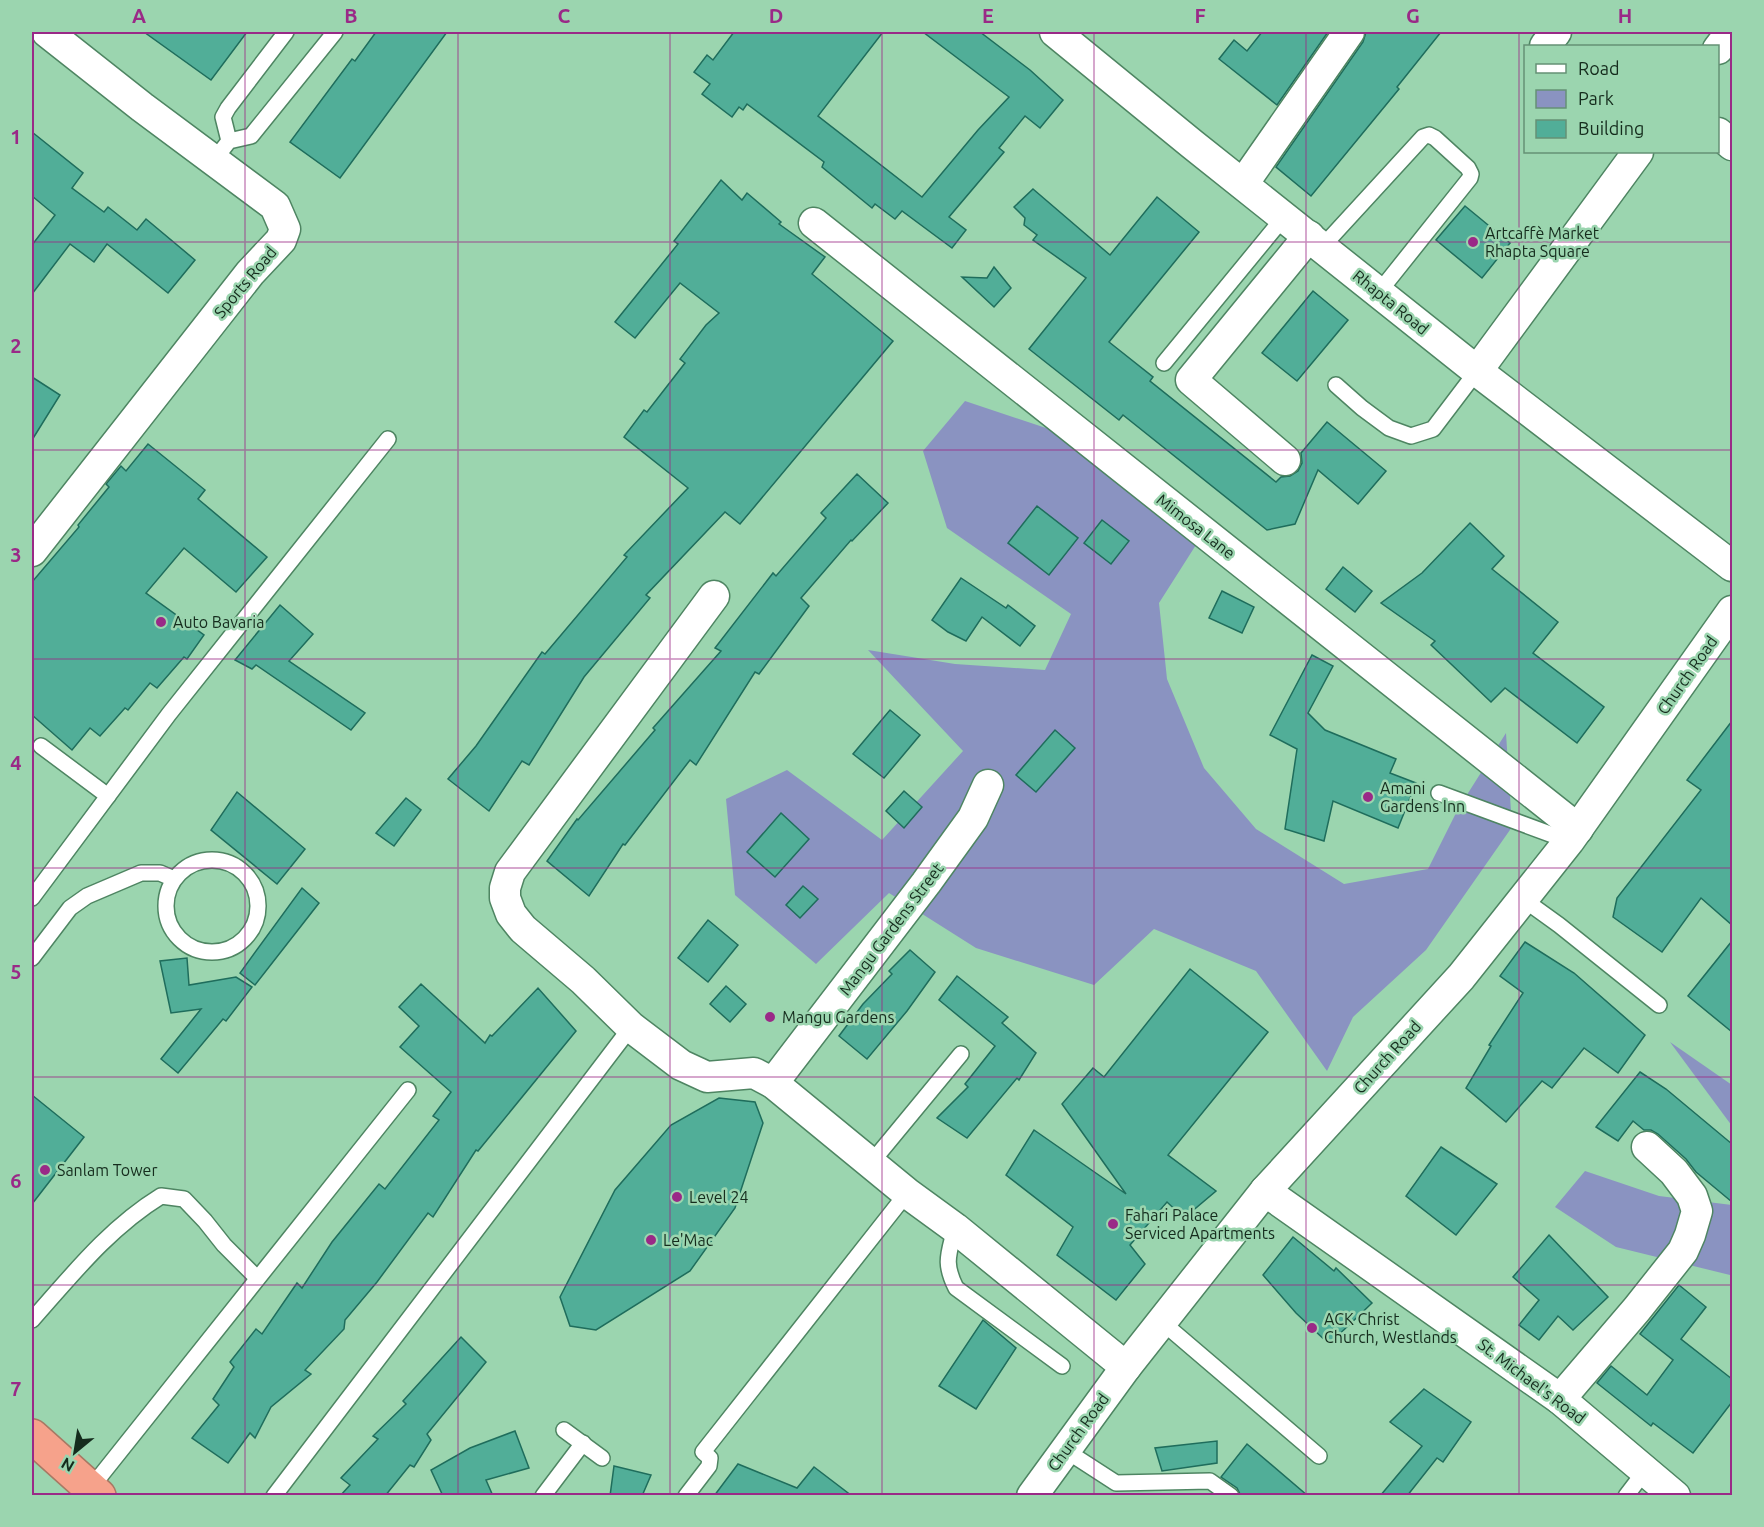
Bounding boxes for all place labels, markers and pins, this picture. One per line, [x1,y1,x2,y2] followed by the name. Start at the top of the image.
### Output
[1485,224,1600,260] place label: Artcaffè Market Rhapta Square
[1466,235,1480,249] marker: Artcaffè Market Rhapta Square
[173,613,264,631] place label: Auto Bavaria
[154,615,168,629] marker: Auto Bavaria
[1380,779,1465,815] place label: Amani Gardens Inn
[1361,790,1375,804] marker: Amani Gardens Inn
[782,1008,894,1026] place label: Mangu Gardens
[763,1010,777,1024] marker: Mangu Gardens
[57,1161,157,1179] place label: Sanlam Tower
[38,1163,52,1177] marker: Sanlam Tower
[689,1188,749,1206] place label: Level 24
[670,1190,684,1204] marker: Level 24
[1125,1206,1275,1242] place label: Fahari Palace Serviced Apartments
[1106,1217,1120,1231] marker: Fahari Palace Serviced Apartments
[663,1231,714,1249] place label: Le'Mac
[644,1233,658,1247] marker: Le'Mac
[1324,1310,1457,1346] place label: ACK Christ Church, Westlands
[1305,1321,1319,1335] marker: ACK Christ Church, Westlands

